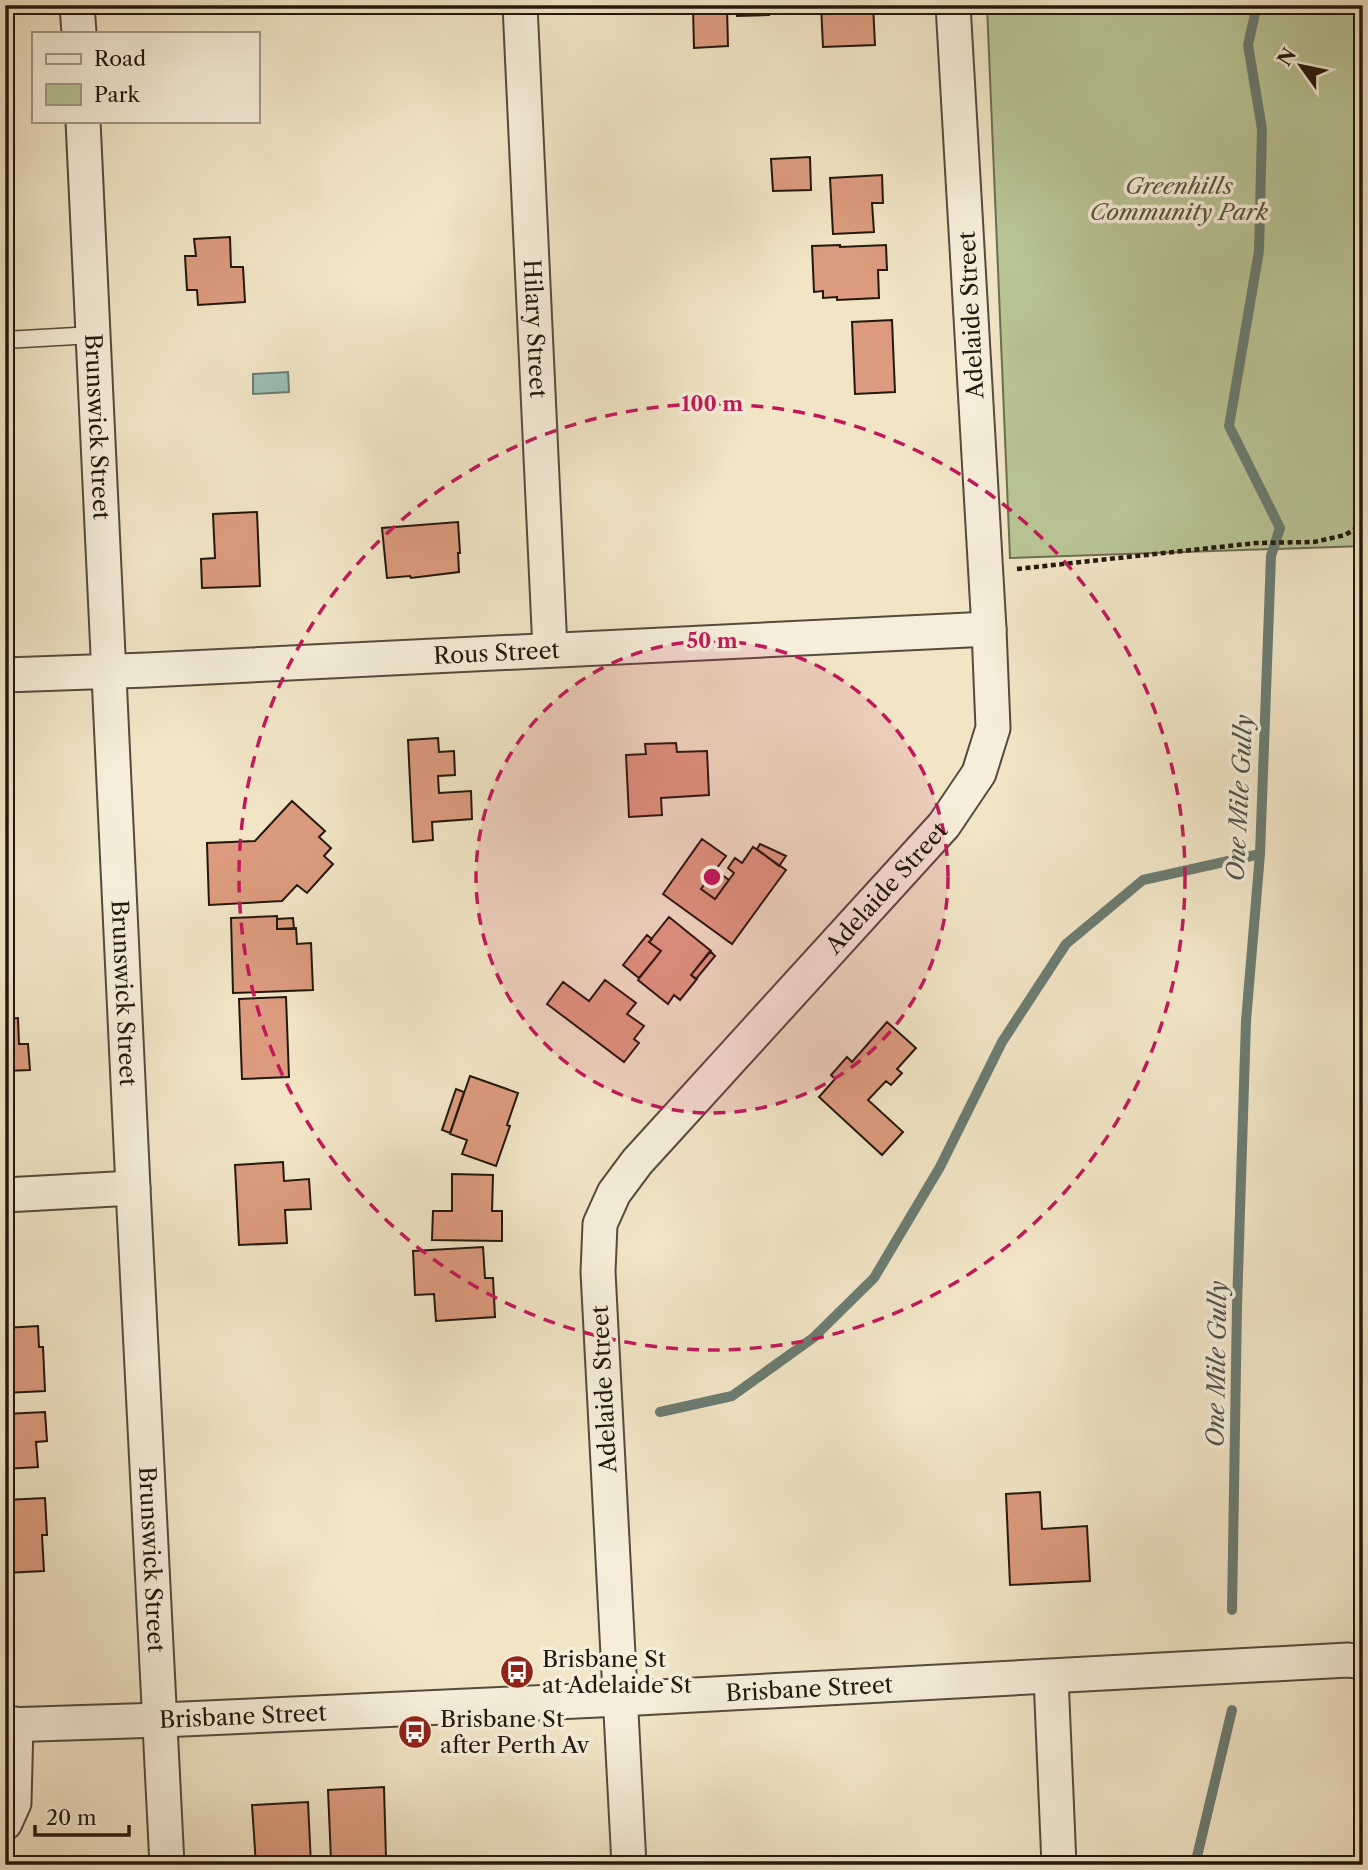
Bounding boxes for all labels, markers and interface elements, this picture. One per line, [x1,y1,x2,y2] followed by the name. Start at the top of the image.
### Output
[32,32,259,122] legend
[1266,32,1336,102] north arrow
[1273,44,1301,70] text: N
[94,46,146,71] text: Road
[94,82,140,107] text: Park
[1090,172,1268,226] park label: Greenhills Community Park
[953,230,989,400] street label: Adelaide Street
[518,259,552,399] street label: Hilary Street
[79,333,116,520] street label: Brunswick Street
[681,391,743,416] text: 100 m
[686,628,738,653] text: 50 m
[433,636,560,670] street label: Rous Street
[1221,714,1258,882] water label: One Mile Gully
[819,817,953,960] street label: Adelaide Street
[700,865,724,889] centre of rings
[106,899,142,1087] street label: Brunswick Street
[1201,1280,1232,1448] water label: One Mile Gully
[586,1304,622,1474] street label: Adelaide Street
[133,1466,170,1653] street label: Brunswick Street
[542,1645,692,1699] place label: Brisbane St at Adelaide St
[498,1653,536,1691] bus stop icon: Brisbane St at Adelaide St
[725,1670,894,1707] street label: Brisbane Street
[159,1698,327,1734] street label: Brisbane Street
[440,1705,590,1759] place label: Brisbane St after Perth Av
[396,1713,434,1751] bus stop icon: Brisbane St after Perth Av
[35,1793,130,1837] scale bar
[46,1805,97,1830] text: 20 m

